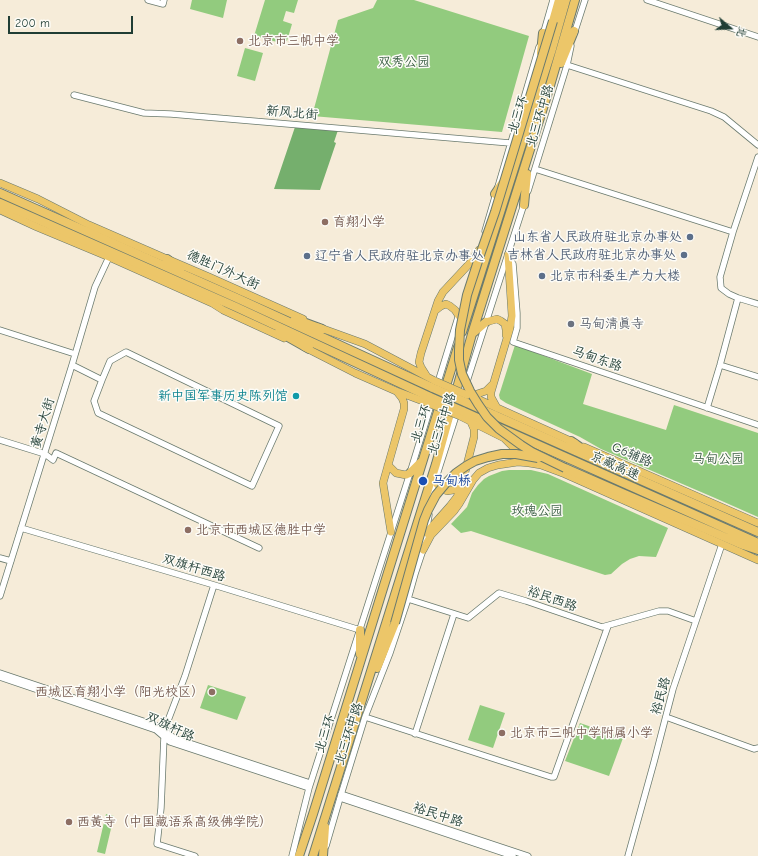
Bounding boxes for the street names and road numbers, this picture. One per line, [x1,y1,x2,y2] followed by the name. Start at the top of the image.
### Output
[523,83,557,149] street label: 北三环中路
[505,94,531,136] street label: 北三环
[265,103,319,123] street label: 新风北街
[184,247,262,293] street label: 德胜门外大街
[570,343,624,375] street label: 马甸东路
[425,391,459,457] street label: 北三环中路
[28,396,58,450] street label: 黄寺大街
[408,403,434,445] street label: 北三环
[609,440,655,470] street label: G6辅路
[588,448,642,484] street label: 京藏高速
[161,551,227,585] street label: 双旗杆西路
[525,583,579,615] street label: 裕民西路
[648,675,674,717] street label: 裕民路
[332,701,366,767] street label: 北三环中路
[143,709,197,745] street label: 双旗杆路
[312,713,338,755] street label: 北三环
[411,800,465,830] street label: 裕民中路

